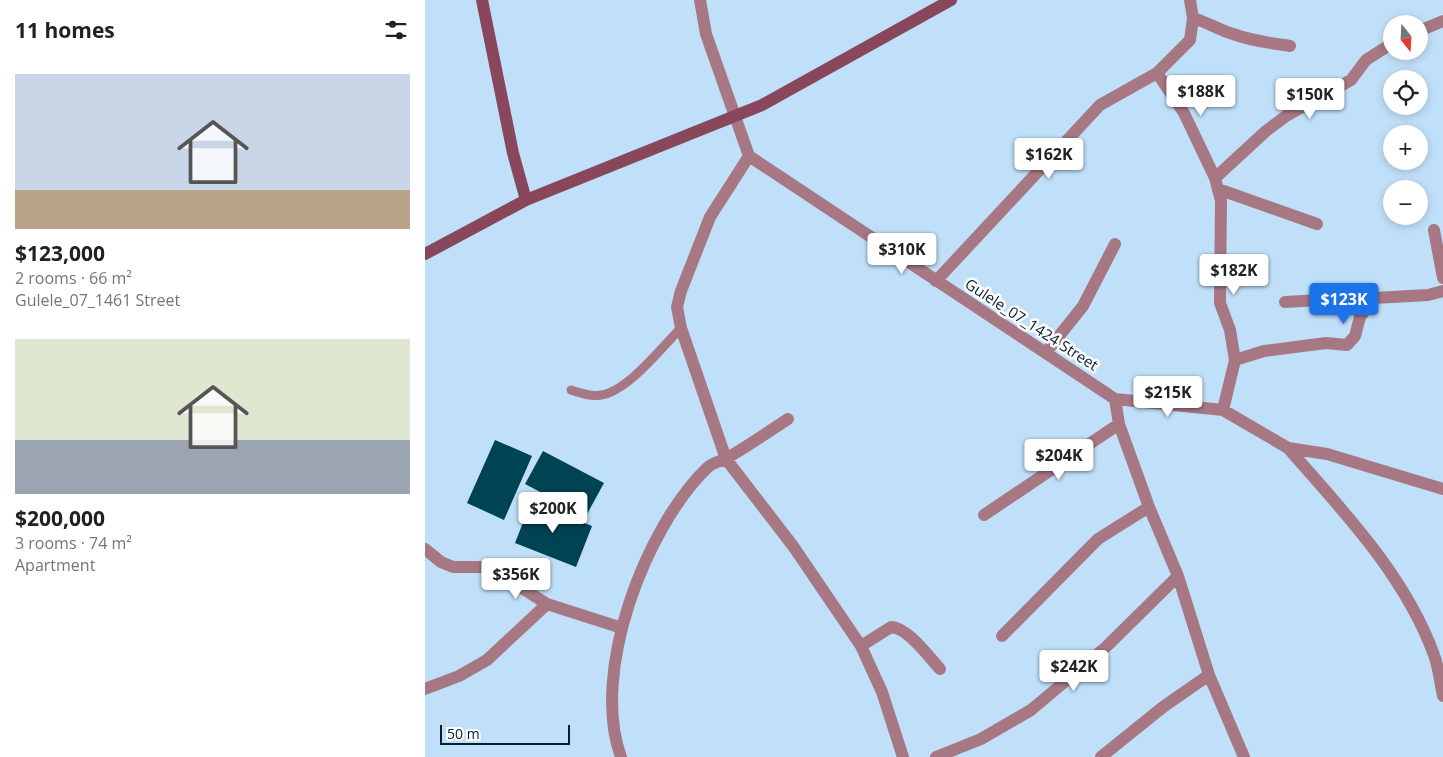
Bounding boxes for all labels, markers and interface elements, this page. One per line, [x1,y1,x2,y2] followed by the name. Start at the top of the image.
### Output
[1383,15,1427,60] north arrow
[1383,15,1428,225] map controls
[15,16,115,44] text: 11 homes
[382,16,410,44] icon: filters
[1383,70,1428,115] button: locate
[1166,74,1236,117] pin: $188K
[1275,78,1345,120] pin: $150K
[1177,80,1225,102] text: $188K
[1286,83,1334,105] text: $150K
[168,107,258,197] icon: home
[1383,125,1428,170] button: +
[1014,138,1084,180] pin: $162K
[1025,143,1073,165] text: $162K
[1383,180,1428,225] button: −
[867,232,937,275] pin: $310K
[878,238,926,260] text: $310K
[15,239,105,267] text: $123,000
[1199,254,1269,296] pin: $182K
[1210,259,1258,281] text: $182K
[15,267,132,289] text: 2 rooms · 66 m²
[962,273,1102,375] street label: Gulele_07_1424 Street
[1309,282,1379,325] pin: $123K
[1320,288,1368,310] text: $123K
[15,289,180,311] text: Gulele_07_1461 Street
[168,372,258,462] icon: home
[1133,376,1203,418] pin: $215K
[1144,381,1192,403] text: $215K
[1024,438,1094,481] pin: $204K
[1035,444,1083,466] text: $204K
[518,492,588,534] pin: $200K
[529,497,577,519] text: $200K
[15,504,105,532] text: $200,000
[15,532,132,554] text: 3 rooms · 74 m²
[15,554,95,576] text: Apartment
[481,558,551,600] pin: $356K
[492,563,540,585] text: $356K
[1039,650,1109,692] pin: $242K
[1050,655,1098,677] text: $242K
[440,722,570,745] scale bar
[447,724,480,743] text: 50 m

